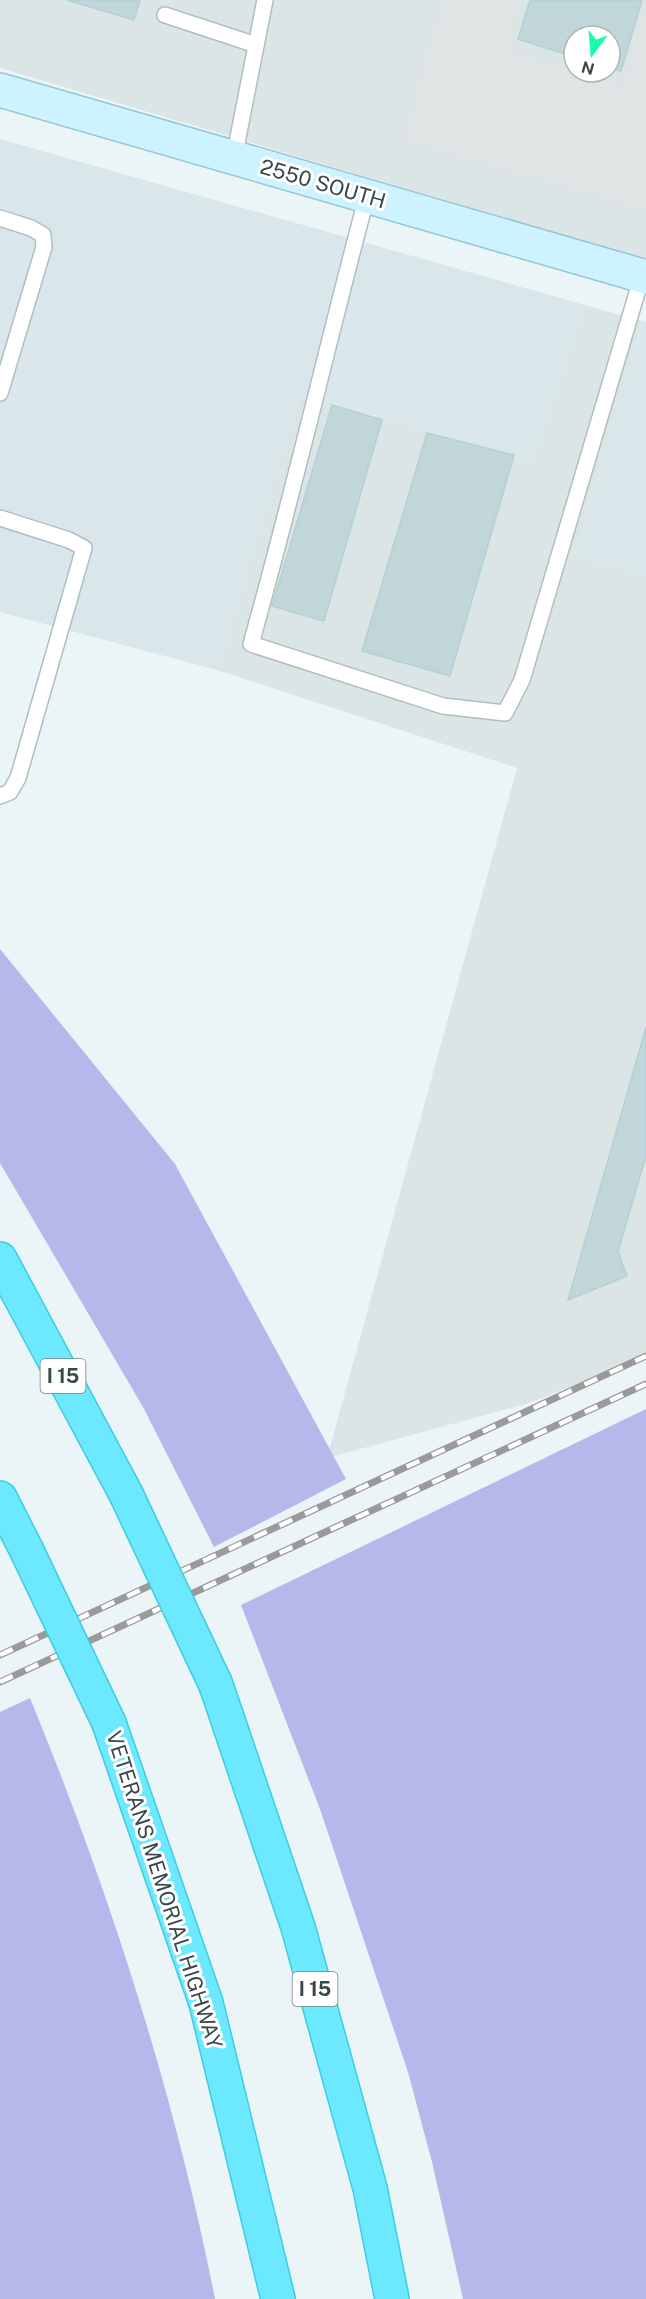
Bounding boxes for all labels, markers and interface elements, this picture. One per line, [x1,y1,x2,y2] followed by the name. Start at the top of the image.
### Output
[562,24,622,84] north arrow
[579,57,597,79] text: N
[257,154,389,213] street label: 2550 SOUTH
[40,1359,86,1393] road number: I 15
[101,1728,228,2052] street label: VETERANS MEMORIAL HIGHWAY
[292,1972,338,2006] road number: I 15

